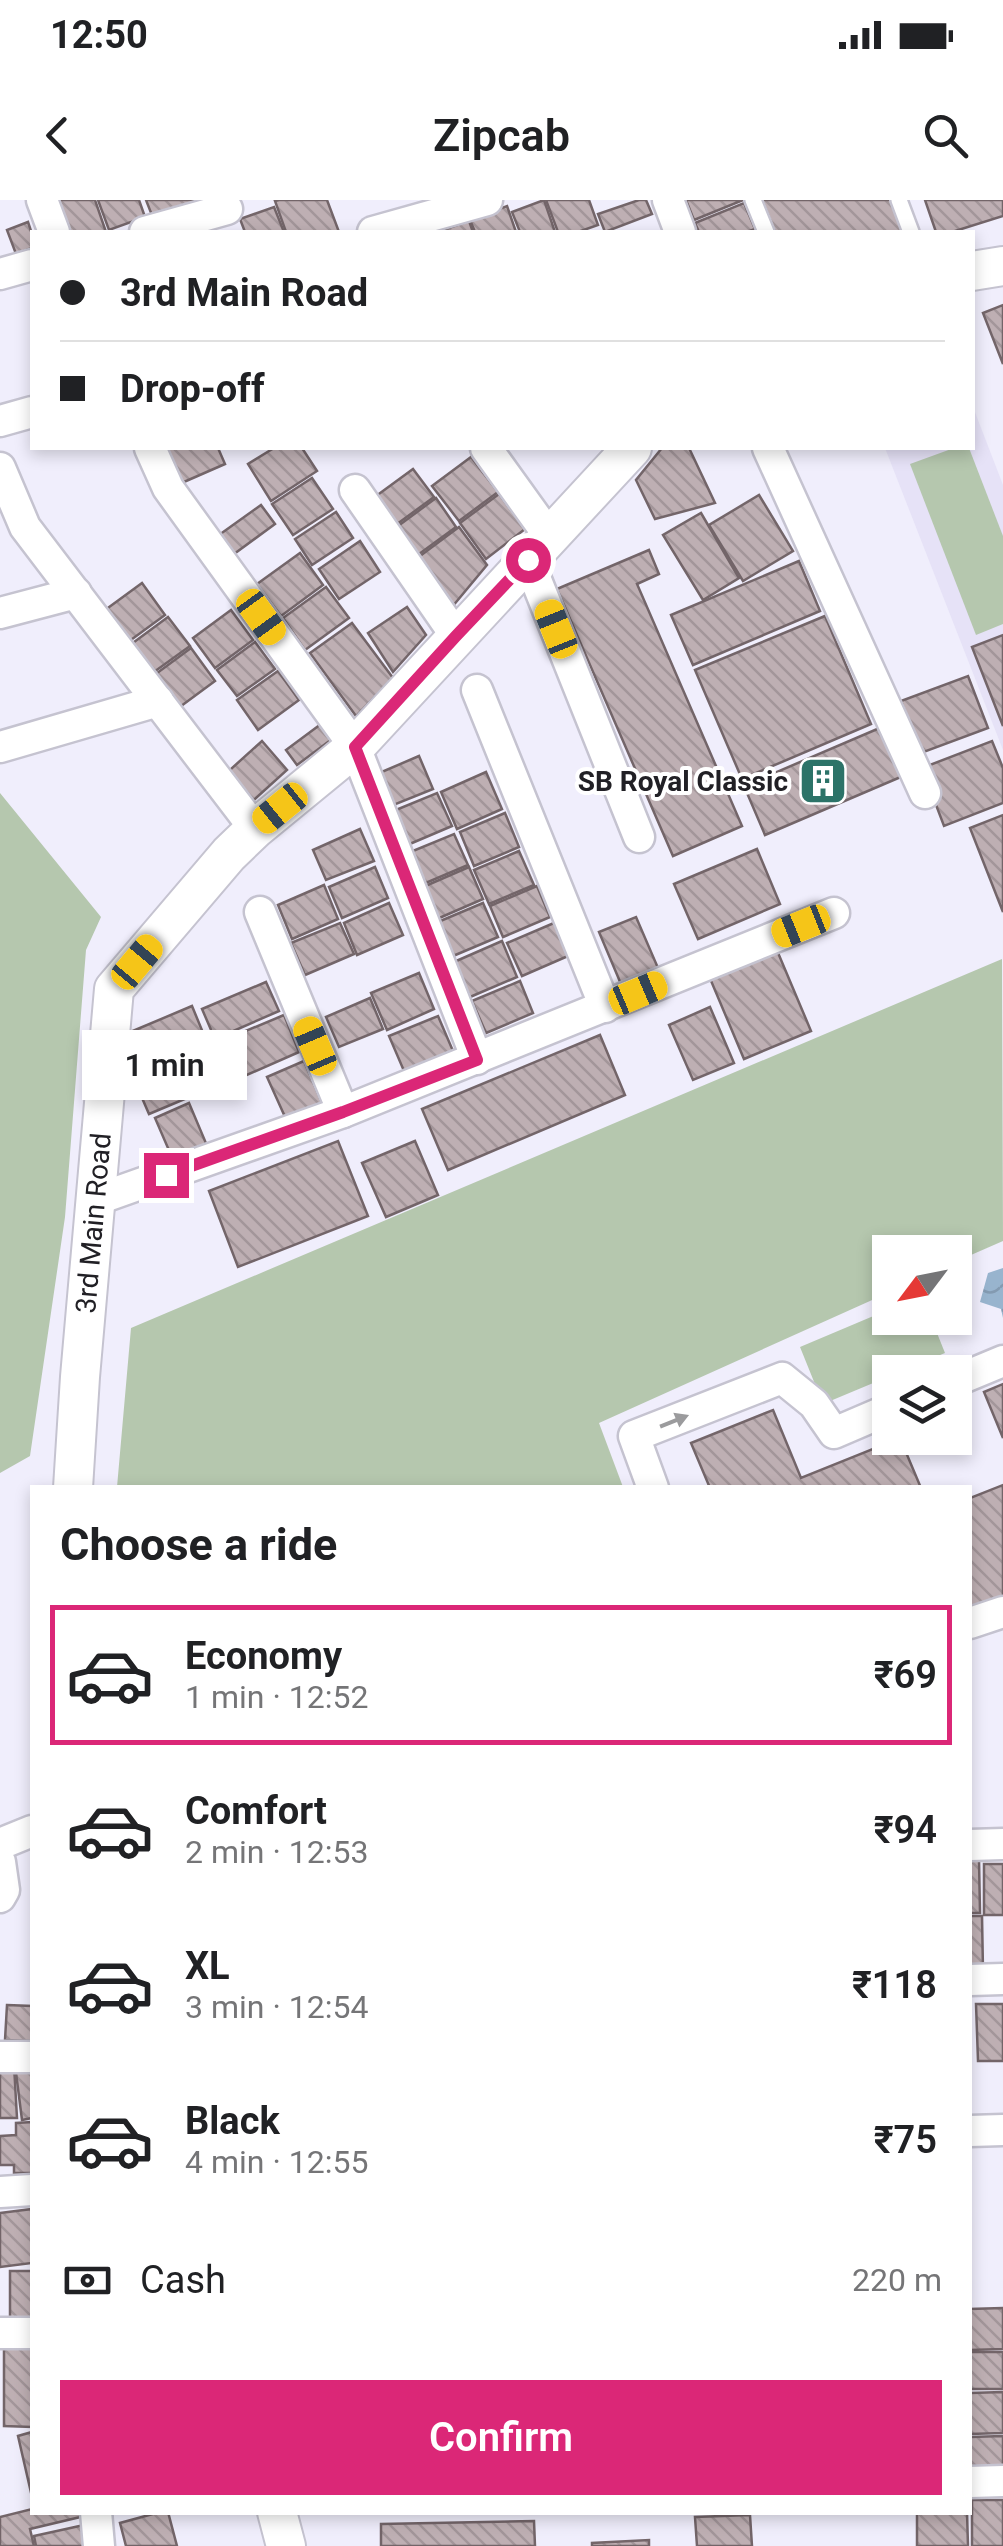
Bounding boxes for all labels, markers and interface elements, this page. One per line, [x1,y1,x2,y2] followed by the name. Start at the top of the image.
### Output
[50,13,148,57] text: 12:50
[30,108,85,163] icon: back
[918,108,973,163] icon: search
[433,109,570,162] text: Zipcab
[120,271,368,315] text: 3rd Main Road
[120,367,265,411] text: Drop-off
[506,538,551,583] route start
[231,584,291,650] car
[531,596,581,662] car
[797,755,849,807] building icon: SB Royal Classic
[578,765,788,798] place label: SB Royal Classic
[247,777,313,839] car
[768,901,834,951] car
[106,929,168,995] car
[605,967,671,1019] car
[289,1013,341,1079] car
[84,1030,248,1100] callout: 1 min
[124,1046,205,1084] text: 1 min
[69,1132,118,1315] street label: 3rd Main Road
[144,1153,189,1198] route end
[872,1235,972,1335] north arrow
[872,1235,972,1455] map controls
[872,1355,972,1455] button: layers
[660,1412,690,1428] one-way arrow
[60,1518,337,1571] text: Choose a ride
[65,1630,155,1720] icon: car
[185,1634,342,1678] text: Economy
[874,1653,937,1697] text: ₹69
[185,1678,368,1716] text: 1 min · 12:52
[65,1785,155,1875] icon: car
[185,1789,327,1833] text: Comfort
[874,1808,937,1852] text: ₹94
[185,1833,368,1871] text: 2 min · 12:53
[65,1940,155,2030] icon: car
[185,1944,230,1988] text: XL
[852,1963,937,2007] text: ₹118
[185,1988,368,2026] text: 3 min · 12:54
[65,2095,155,2185] icon: car
[185,2099,280,2143] text: Black
[874,2118,937,2162] text: ₹75
[185,2143,368,2181] text: 4 min · 12:55
[60,2253,115,2308] icon: cash
[140,2258,226,2302] text: Cash
[852,2261,942,2299] text: 220 m
[60,2380,942,2495] button: Confirm

